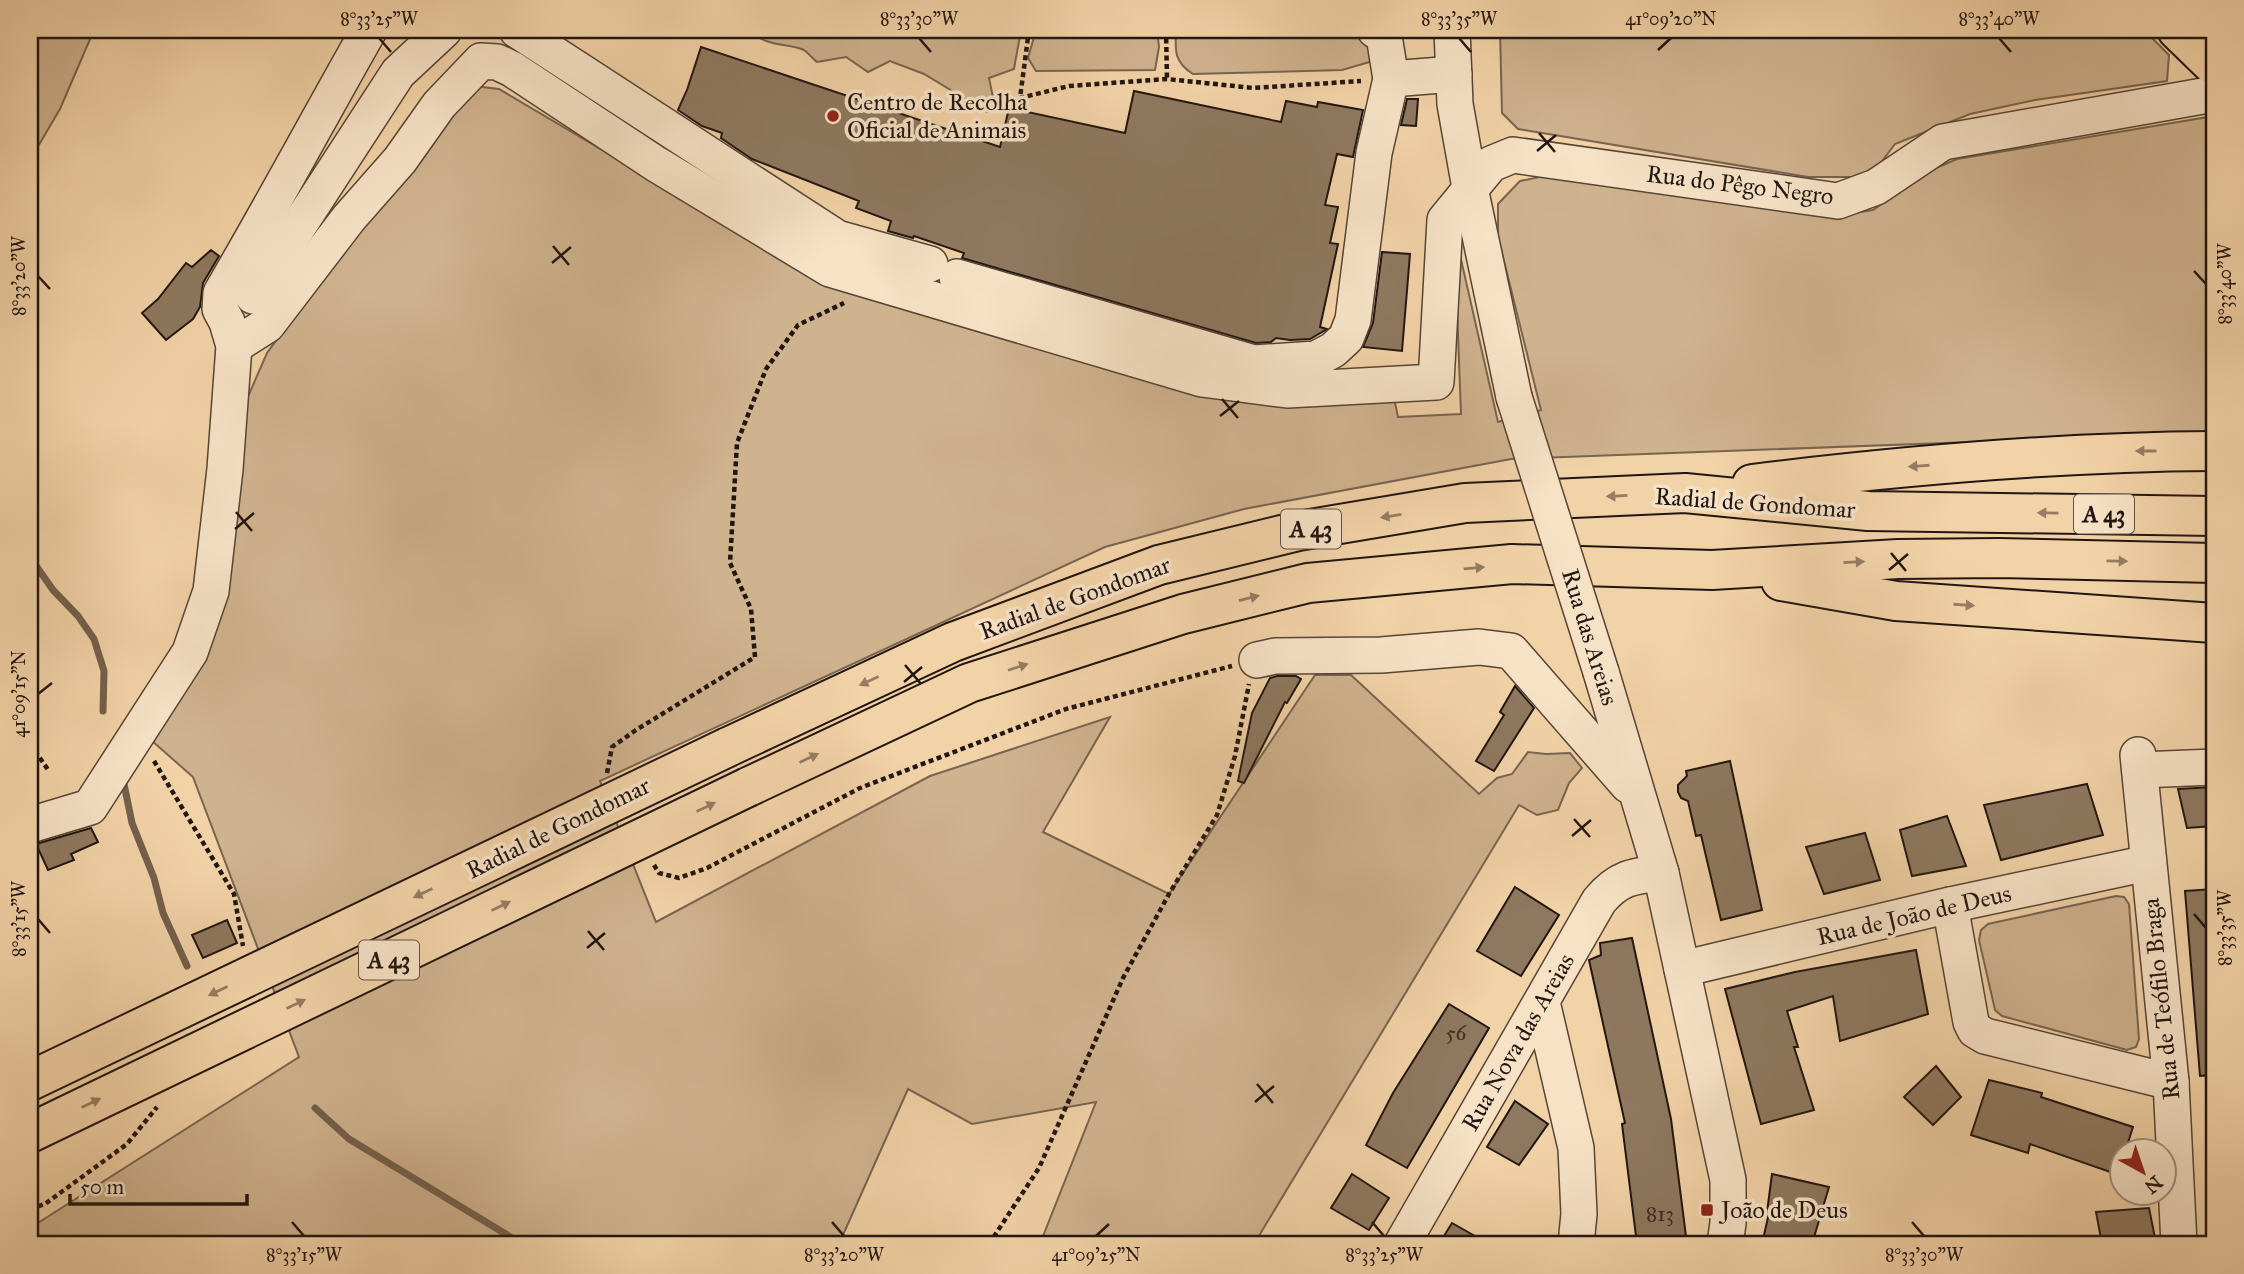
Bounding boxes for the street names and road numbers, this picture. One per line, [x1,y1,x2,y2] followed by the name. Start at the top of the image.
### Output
[1645,159,1835,211] street label: Rua do Pêgo Negro
[1654,481,1856,525] street label: Radial de Gondomar
[2074,494,2134,534] road number: A 43
[1281,509,1341,548] road number: A 43
[975,550,1175,646] street label: Radial de Gondomar
[1555,565,1625,709] street label: Rua das Areias
[461,770,655,886] street label: Radial de Gondomar
[1814,878,2014,952] street label: Rua de João de Deus
[2135,896,2187,1101] street label: Rua de Teófilo Braga
[359,940,419,979] road number: A 43
[1455,948,1581,1136] street label: Rua Nova das Areias

